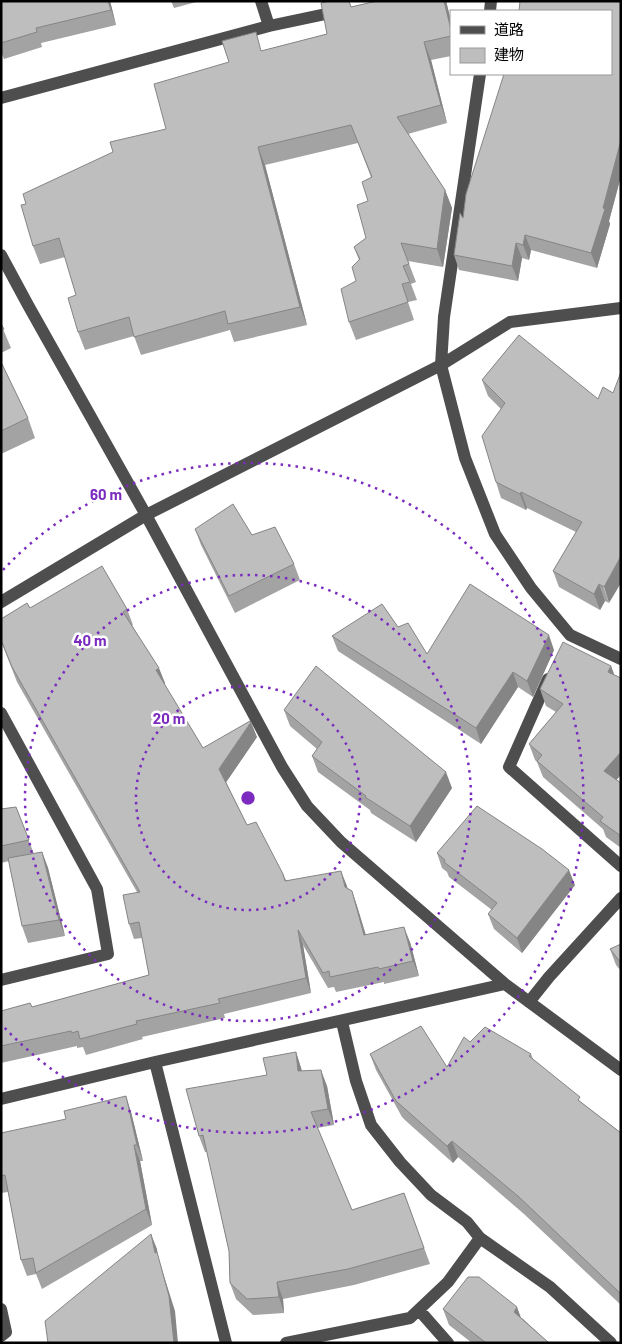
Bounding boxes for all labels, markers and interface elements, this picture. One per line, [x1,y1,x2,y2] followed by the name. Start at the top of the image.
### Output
[450,10,612,75] legend
[494,20,524,38] text: 道路
[494,45,524,63] text: 建物
[90,485,122,503] text: 60 m
[73,631,107,649] text: 40 m
[153,709,185,727] text: 20 m
[239,789,257,807] centre of rings

